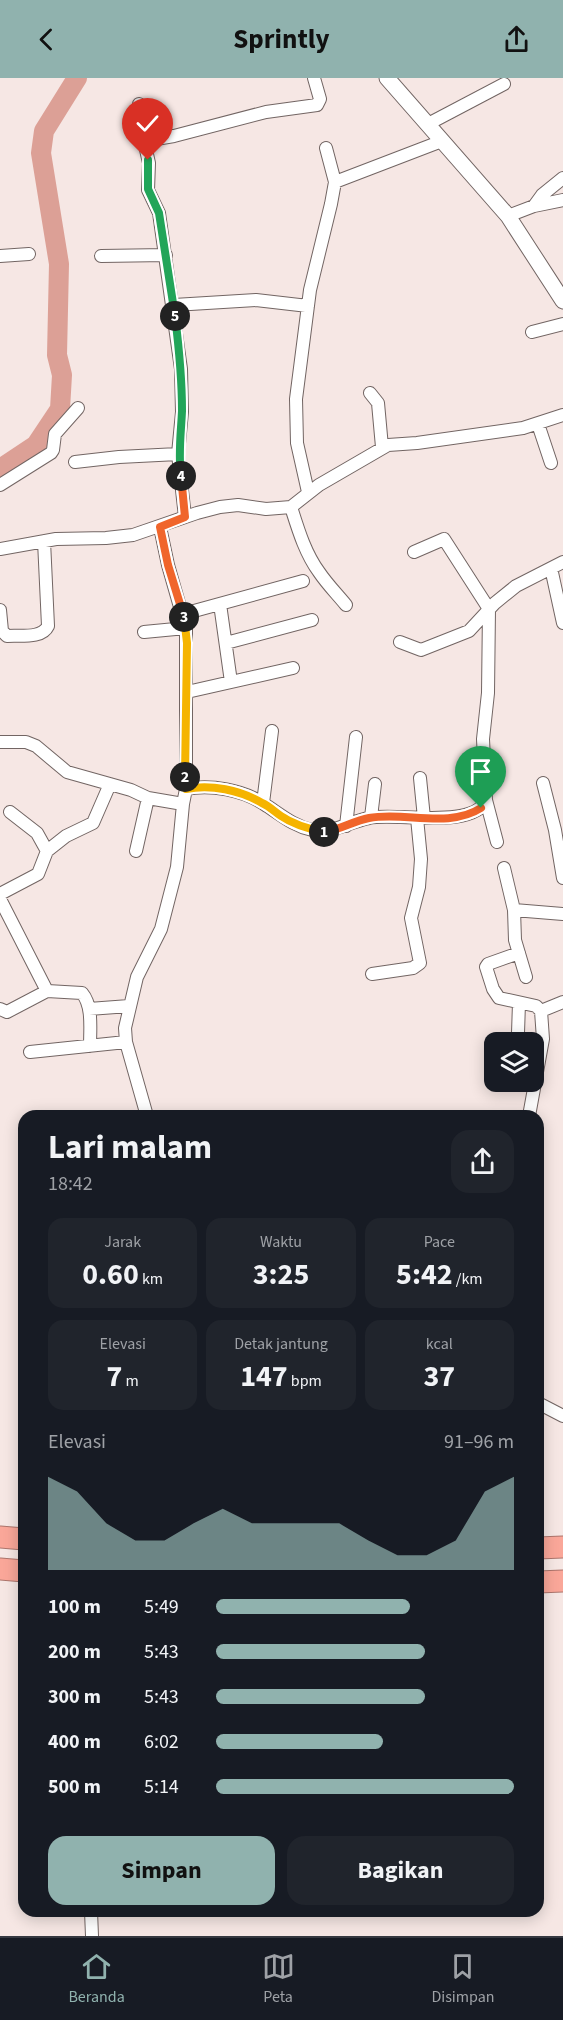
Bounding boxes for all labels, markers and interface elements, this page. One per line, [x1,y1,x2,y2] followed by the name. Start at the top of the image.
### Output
[233,20,330,59] text: Sprintly
[30,23,63,56] icon: back
[500,23,533,56] icon: share
[122,98,173,160] pin
[131,107,164,140] icon: check
[160,301,190,331] pin: 5
[171,305,179,327] text: 5
[166,461,196,491] pin: 4
[177,465,185,487] text: 4
[169,602,199,632] pin: 3
[180,606,188,628] text: 3
[455,746,506,808] pin
[464,755,497,788] icon: arrive
[170,762,200,792] pin: 2
[181,766,189,788] text: 2
[309,817,339,847] pin: 1
[320,821,328,843] text: 1
[484,1032,544,1092] map controls
[484,1032,544,1092] button: layers
[48,1124,212,1171] text: Lari malam
[451,1130,514,1193] button: share
[48,1170,93,1198] text: 18:42
[104,1231,141,1253] text: Jarak
[260,1231,302,1253] text: Waktu
[424,1231,455,1253] text: Pace
[82,1253,139,1296] text: 0.60
[253,1253,309,1296] text: 3:25
[396,1253,453,1296] text: 5:42
[139,1268,163,1290] text: km
[453,1268,483,1290] text: /km
[99,1333,146,1355] text: Elevasi
[234,1333,328,1355] text: Detak jantung
[426,1333,453,1355] text: kcal
[107,1355,122,1398] text: 7
[240,1355,288,1398] text: 147
[423,1355,455,1398] text: 37
[122,1370,139,1392] text: m
[288,1370,322,1392] text: bpm
[48,1428,106,1456] text: Elevasi
[444,1428,514,1456] text: 91–96 m
[48,1593,101,1621] text: 100 m
[144,1593,179,1621] text: 5:49
[48,1638,101,1666] text: 200 m
[144,1638,179,1666] text: 5:43
[48,1683,101,1711] text: 300 m
[144,1683,179,1711] text: 5:43
[48,1728,101,1756] text: 400 m
[144,1728,179,1756] text: 6:02
[48,1773,101,1801] text: 500 m
[144,1773,179,1801] text: 5:14
[48,1836,275,1905] button: Simpan
[287,1836,514,1905] button: Bagikan
[68,1950,125,2008] tab: Beranda
[262,1950,295,2008] tab: Peta
[431,1950,495,2008] tab: Disimpan

